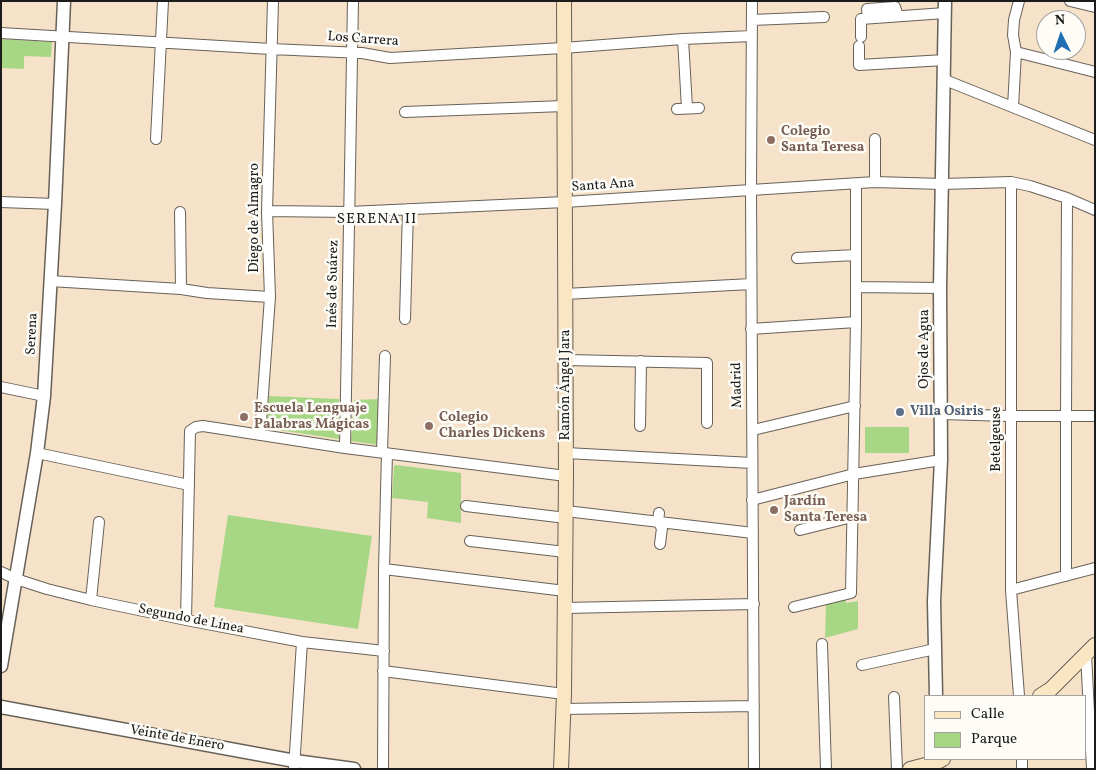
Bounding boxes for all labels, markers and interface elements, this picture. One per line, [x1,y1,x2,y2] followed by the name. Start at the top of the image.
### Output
[1036,10,1086,60] north arrow
[1054,11,1066,30] text: N
[327,29,399,51] street label: Los Carrera
[781,124,864,156] place label: Colegio Santa Teresa
[765,134,777,146] marker: Colegio Santa Teresa
[247,163,263,273] street label: Diego de Almagro
[571,175,635,197] street label: Santa Ana
[336,211,418,229] district label: SERENA II
[325,240,343,328] street label: Inés de Suárez
[917,309,933,389] street label: Ojos de Agua
[24,312,42,356] street label: Serena
[558,330,574,440] street label: Ramón Ángel Jara
[729,362,747,408] street label: Madrid
[254,401,369,434] place label: Escuela Lenguaje Palabras Mágicas
[910,404,984,420] place label: Villa Osiris
[894,406,906,418] marker: Villa Osiris
[989,406,1005,472] street label: Betelgeuse
[439,410,545,442] place label: Colegio Charles Dickens
[238,411,250,423] marker: Escuela Lenguaje Palabras Mágicas
[423,420,435,432] marker: Colegio Charles Dickens
[784,494,867,526] place label: Jardín Santa Teresa
[768,504,780,516] marker: Jardín Santa Teresa
[137,602,245,638] street label: Segundo de Línea
[924,695,1086,760] legend
[971,704,1004,725] text: Calle
[128,722,226,756] street label: Veinte de Enero
[971,729,1017,750] text: Parque

